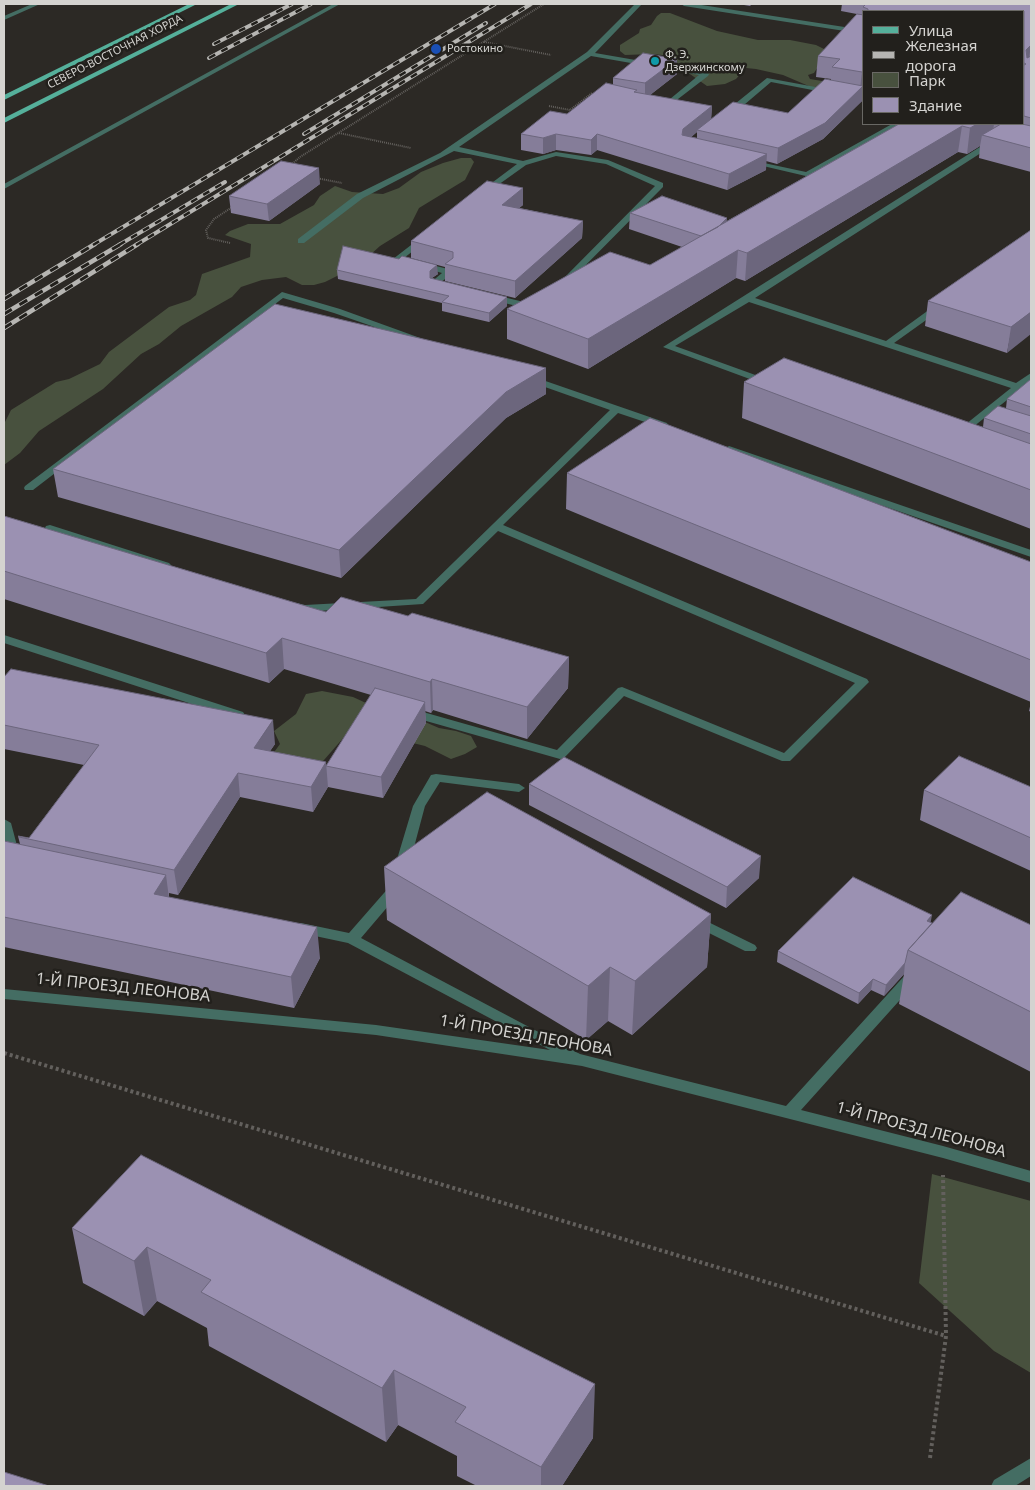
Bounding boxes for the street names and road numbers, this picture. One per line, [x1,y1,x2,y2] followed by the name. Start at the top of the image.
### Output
[45,12,185,92] street label: СЕВЕРО-ВОСТОЧНАЯ ХОРДА
[35,969,211,1007] street label: 1-Й ПРОЕЗД ЛЕОНОВА
[438,1011,614,1061] street label: 1-Й ПРОЕЗД ЛЕОНОВА
[834,1098,1008,1162] street label: 1-Й ПРОЕЗД ЛЕОНОВА

